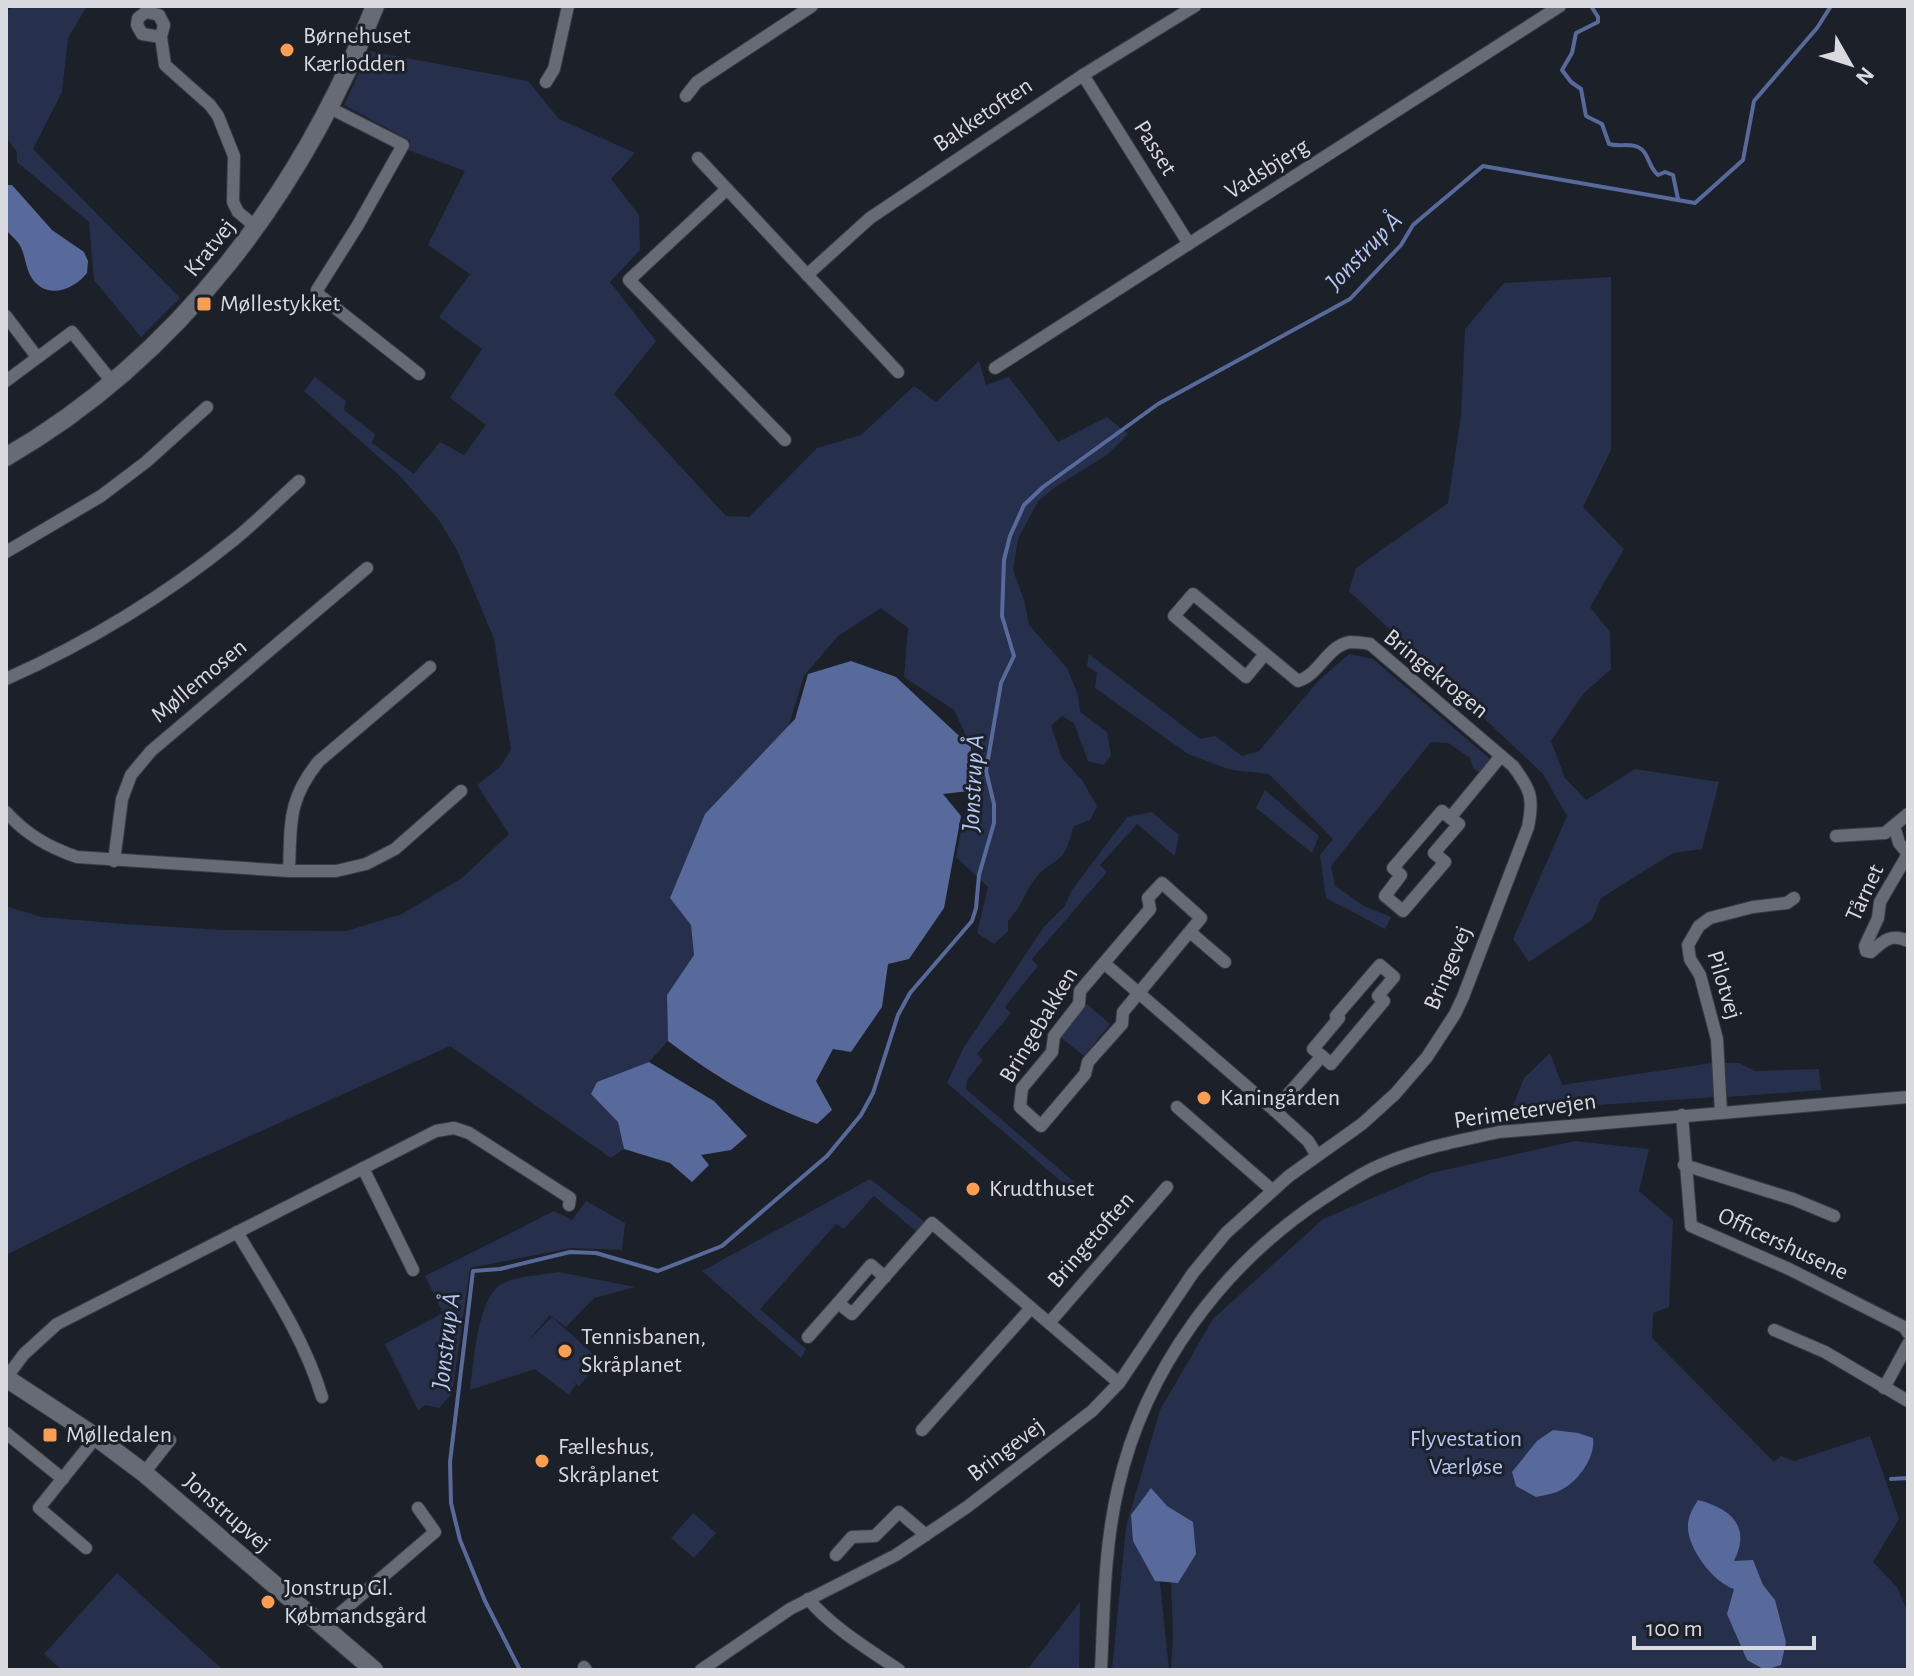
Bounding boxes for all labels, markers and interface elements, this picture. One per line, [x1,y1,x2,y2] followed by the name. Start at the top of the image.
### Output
[303,24,411,76] place label: Børnehuset Kærlodden
[1810,24,1890,104] north arrow
[278,41,296,59] marker: Børnehuset Kærlodden
[1851,63,1878,89] text: N
[929,73,1037,157] street label: Bakketoften
[1129,116,1181,180] street label: Passet
[1221,134,1313,204] street label: Vadsbjerg
[1319,206,1407,296] water label: Jonstrup Å
[180,215,240,281] street label: Kratvej
[220,292,341,316] place label: Møllestykket
[195,295,213,313] marker: Møllestykket
[1379,625,1493,723] street label: Bringekrogen
[147,634,251,728] street label: Møllemosen
[955,734,989,833] water label: Jonstrup Å
[1841,860,1889,925] street label: Tårnet
[1420,923,1476,1013] street label: Bringevej
[1702,948,1746,1022] street label: Pilotvej
[995,963,1083,1087] street label: Bringebakken
[1220,1086,1340,1110] place label: Kaningården
[1195,1089,1213,1107] marker: Kaningården
[1452,1089,1598,1133] street label: Perimetervejen
[989,1177,1095,1201] place label: Krudthuset
[964,1180,982,1198] marker: Krudthuset
[1043,1188,1139,1292] street label: Bringetoften
[1714,1203,1852,1285] street label: Officershusene
[425,1291,465,1392] water label: Jonstrup Å
[581,1325,706,1377] place label: Tennisbanen, Skråplanet
[556,1342,574,1360] marker: Tennisbanen, Skråplanet
[963,1414,1049,1486] street label: Bringevej
[66,1423,172,1447] place label: Mølledalen
[41,1426,59,1444] marker: Mølledalen
[1410,1427,1522,1479] park label: Flyvestation Værløse
[558,1435,659,1487] place label: Fælleshus, Skråplanet
[533,1452,551,1470] marker: Fælleshus, Skråplanet
[179,1469,275,1557] street label: Jonstrupvej
[284,1576,427,1628] place label: Jonstrup Gl. Købmandsgård
[259,1593,277,1611] marker: Jonstrup Gl. Købmandsgård
[1634,1600,1814,1650] scale bar
[1646,1617,1703,1641] text: 100 m

